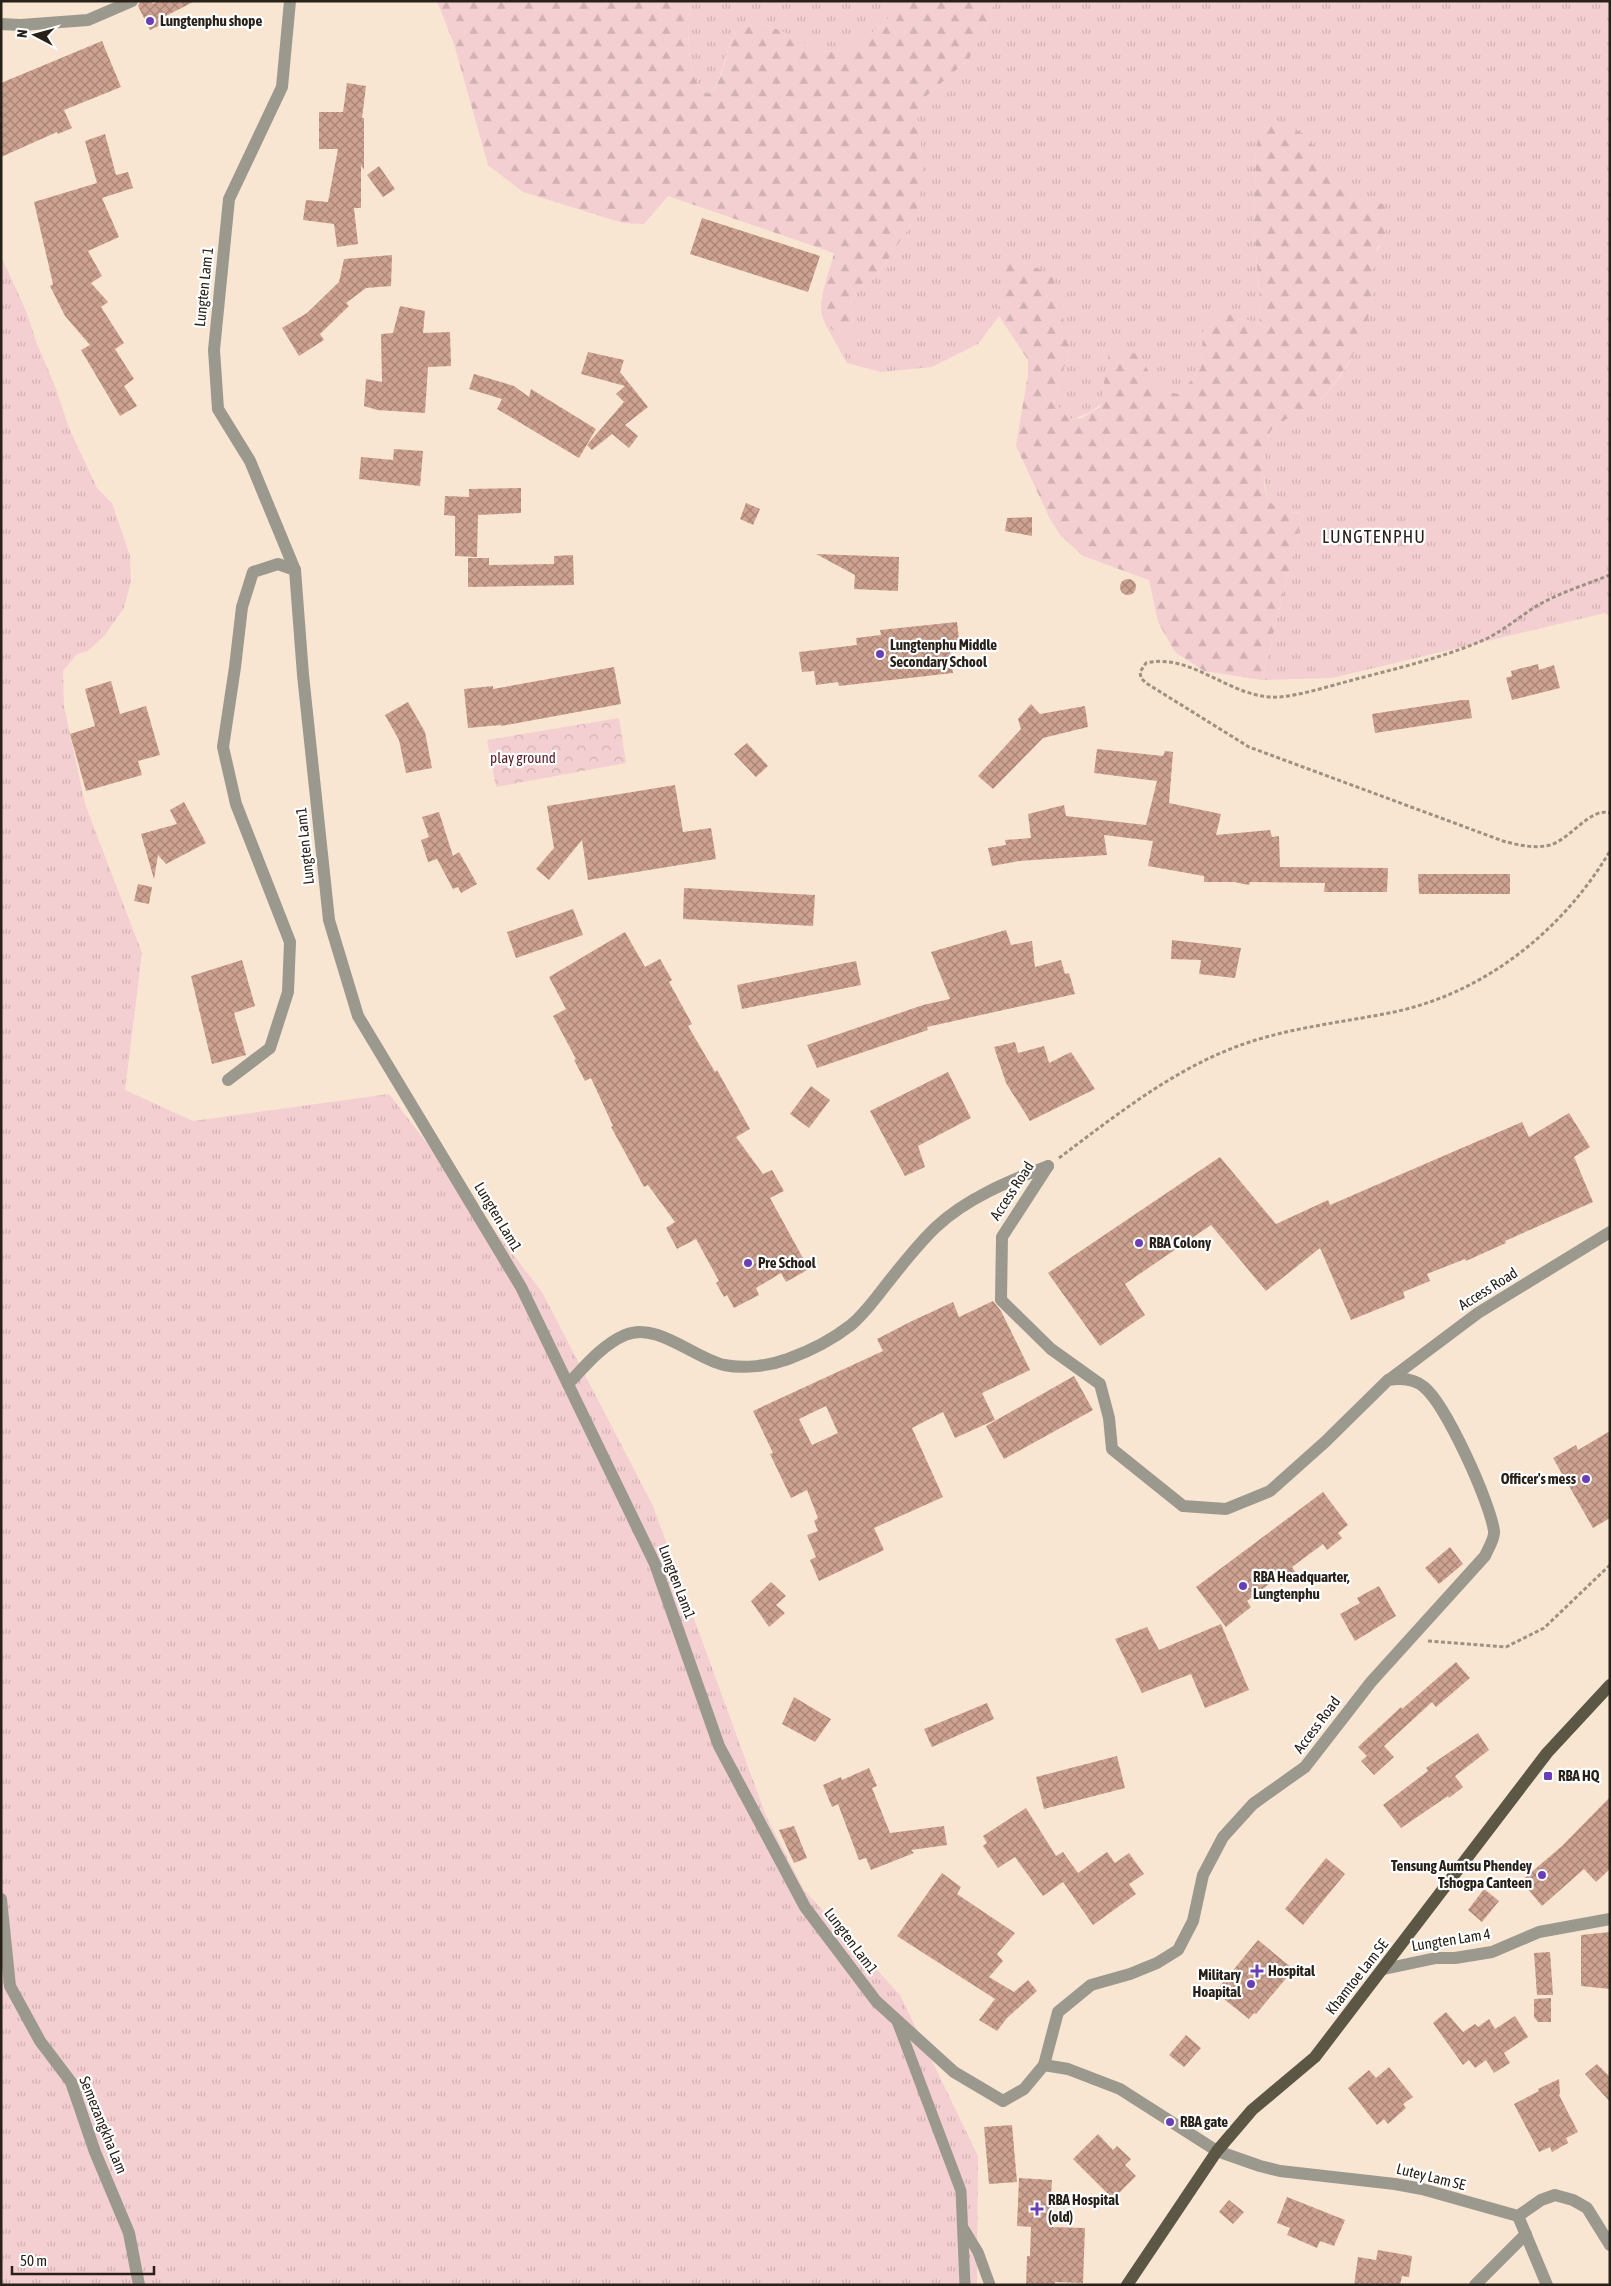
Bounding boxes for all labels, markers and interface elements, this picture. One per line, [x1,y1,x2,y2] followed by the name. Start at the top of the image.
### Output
[10,10,60,60] north arrow
[160,12,262,29] place label: Lungtenphu shope
[144,15,156,27] marker: Lungtenphu shope
[14,29,30,39] text: N
[191,246,216,328] street label: Lungten Lam 1
[1322,526,1426,547] district label: LUNGTENPHU
[890,636,997,670] place label: Lungtenphu Middle Secondary School
[874,648,886,660] marker: Lungtenphu Middle Secondary School
[490,749,556,766] park label: play ground
[292,807,317,886] street label: Lungten Lam1
[986,1158,1037,1223] street label: Access Road
[471,1179,526,1254] street label: Lungten Lam1
[1149,1234,1212,1251] place label: RBA Colony
[1133,1237,1145,1249] marker: RBA Colony
[758,1254,817,1271] place label: Pre School
[742,1257,754,1269] marker: Pre School
[1455,1264,1520,1313] street label: Access Road
[1501,1470,1577,1487] place label: Officer's mess
[1580,1473,1592,1485] marker: Officer's mess
[656,1542,699,1621] street label: Lungten Lam1
[1253,1568,1350,1602] place label: RBA Headquarter, Lungtenphu
[1237,1580,1249,1592] marker: RBA Headquarter, Lungtenphu
[1290,1693,1343,1756] street label: Access Road
[1558,1767,1600,1784] place label: RBA HQ
[1542,1770,1554,1782] marker: RBA HQ
[1391,1857,1533,1891] place label: Tensung Aumtsu Phendey Tshogpa Canteen
[1536,1869,1548,1881] marker: Tensung Aumtsu Phendey Tshogpa Canteen
[821,1905,882,1977] street label: Lungten Lam1
[1410,1925,1492,1954] street label: Lungten Lam 4
[1322,1935,1392,2018] street label: Khamtoe Lam SE
[1268,1962,1316,1979] place label: Hospital
[1250,1964,1264,1978] marker: Hospital
[1192,1966,1242,2000] place label: Military Hoapital
[1245,1978,1257,1990] marker: Military Hoapital
[76,2074,131,2176] street label: Semezangkha Lam
[1180,2113,1228,2130] place label: RBA gate
[1164,2116,1176,2128] marker: RBA gate
[1395,2160,1468,2193] street label: Lutey Lam SE
[1048,2191,1120,2225] place label: RBA Hospital (old)
[1030,2202,1044,2216] marker: RBA Hospital (old)
[12,2244,155,2276] scale bar
[20,2252,47,2269] text: 50 m

